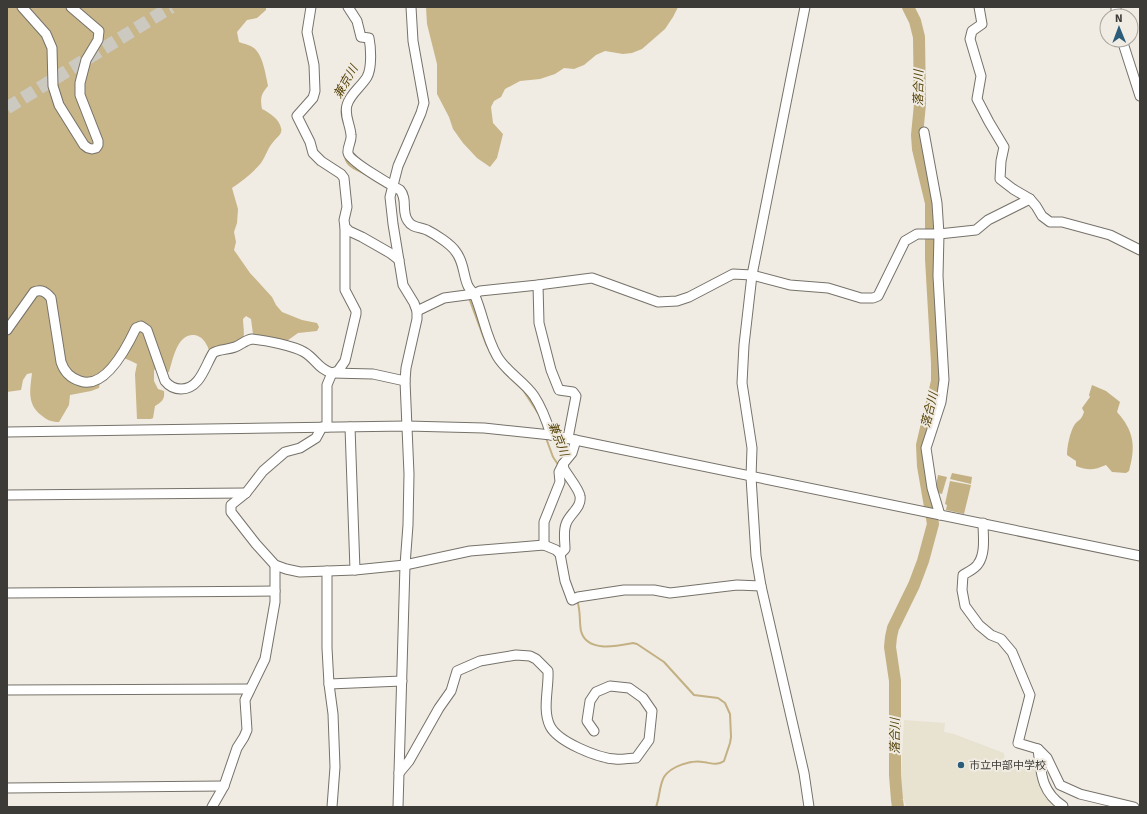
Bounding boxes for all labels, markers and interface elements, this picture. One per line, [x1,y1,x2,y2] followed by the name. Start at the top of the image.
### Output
[1099,8,1139,48] north arrow
[1115,12,1123,25] text: N
[331,61,362,101] water label: 兼京川
[911,68,927,106] water label: 落合川
[919,389,942,429] water label: 落合川
[545,420,572,460] water label: 兼京川
[888,716,903,754] water label: 落合川
[969,759,1046,772] place label: 市立中部中学校
[956,760,966,770] marker: 市立中部中学校

